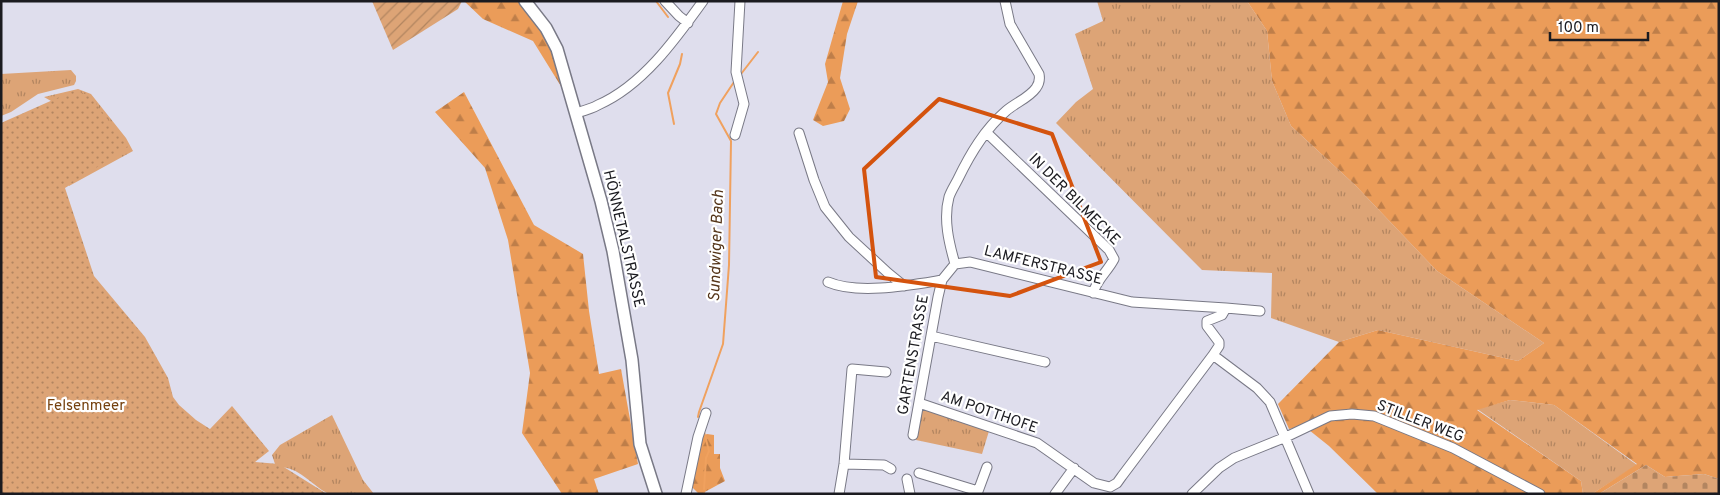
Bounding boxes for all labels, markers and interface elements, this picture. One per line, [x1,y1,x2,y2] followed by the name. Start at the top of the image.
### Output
[1550,10,1648,42] scale bar
[1558,19,1599,38] text: 100 m
[1024,150,1124,250] street label: IN DER BILMECKE
[598,168,649,310] street label: HÖNNETALSTRASSE
[705,189,729,302] water label: Sundwiger Bach
[982,242,1104,290] street label: LAMFERSTRASSE
[894,293,934,417] street label: GARTENSTRASSE
[938,387,1040,439] street label: AM POTTHOFE
[47,397,125,416] park label: Felsenmeer
[1374,397,1466,447] street label: STILLER WEG

